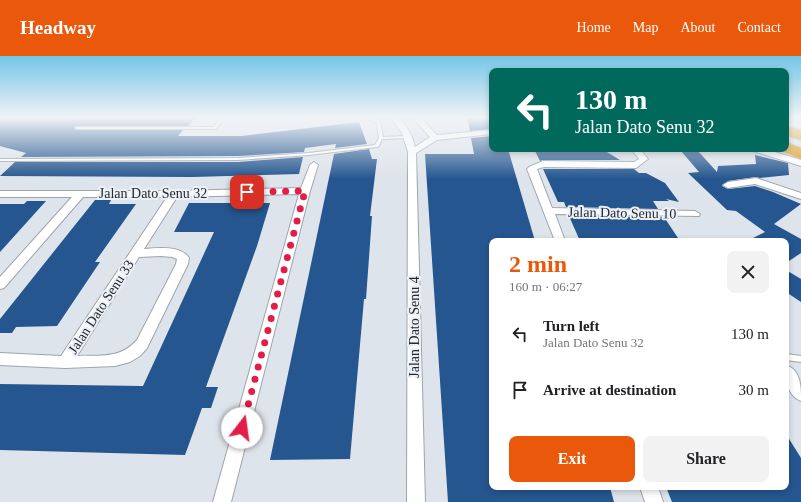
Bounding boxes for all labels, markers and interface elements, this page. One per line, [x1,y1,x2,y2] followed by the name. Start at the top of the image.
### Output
[20,17,96,38] text: Headway
[577,20,611,35] text: Home
[633,20,658,35] text: Map
[680,20,715,35] text: About
[737,20,781,35] text: Contact
[509,84,561,136] icon: left
[575,84,647,115] text: 130 m
[575,117,714,137] text: Jalan Dato Senu 32
[230,175,264,209] pin
[236,181,258,203] icon: arrive
[99,186,207,201] street label: Jalan Dato Senu 32
[568,205,676,221] street label: Jalan Dato Senu 10
[509,251,567,277] text: 2 min
[727,251,769,293] button: close
[65,257,137,357] street label: Jalan Dato Senu 33
[407,276,422,378] street label: Jalan Dato Senu 4
[509,279,582,294] text: 160 m · 06:27
[543,318,600,334] text: Turn left
[509,323,531,345] icon: left
[731,326,769,342] text: 130 m
[543,335,644,350] text: Jalan Dato Senu 32
[509,379,531,401] icon: arrive
[543,382,676,398] text: Arrive at destination
[739,382,769,398] text: 30 m
[221,407,263,449] position arrow
[509,436,635,482] button: Exit
[643,436,769,482] button: Share

